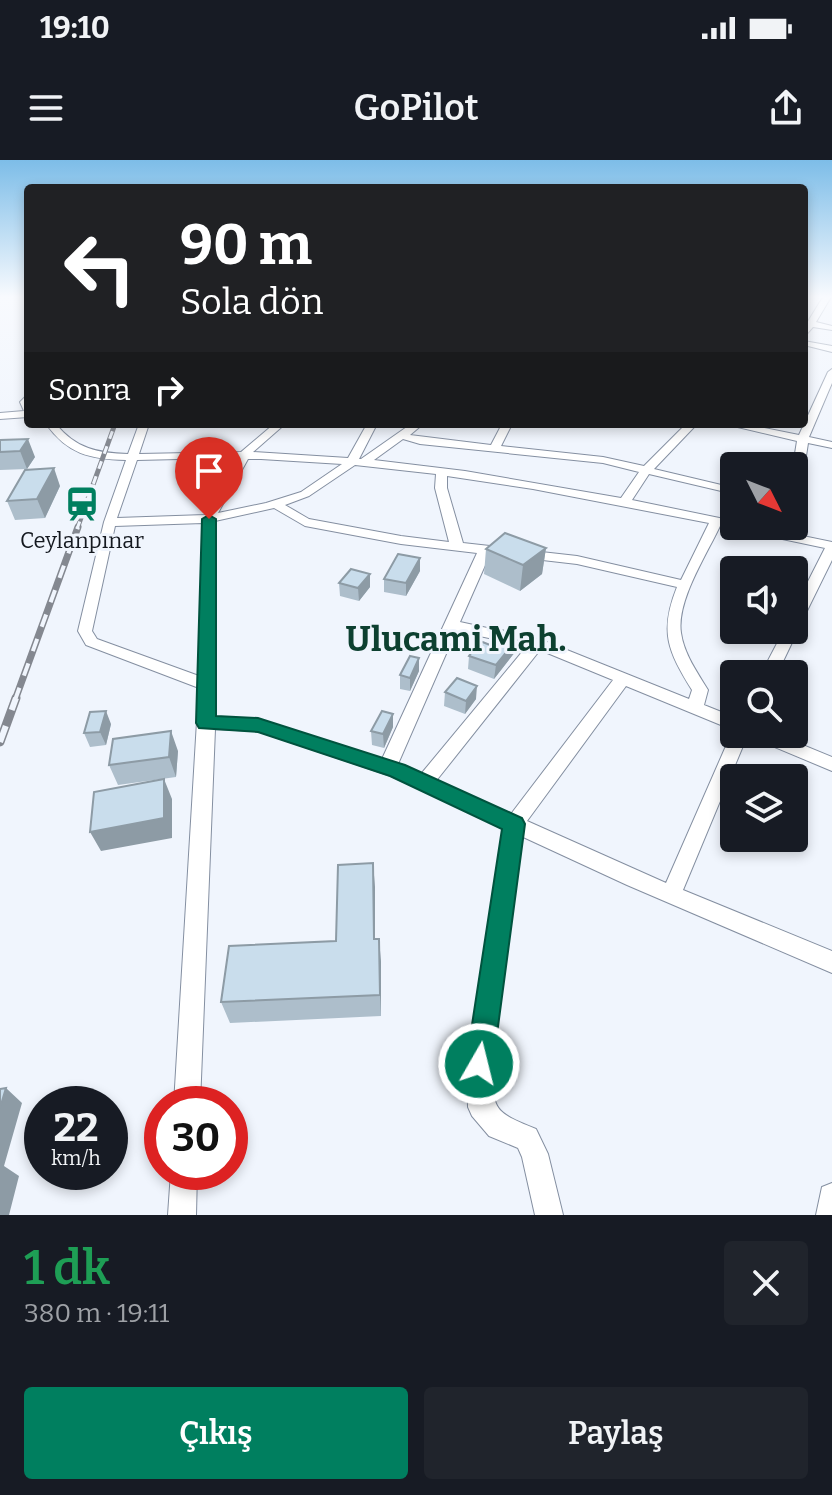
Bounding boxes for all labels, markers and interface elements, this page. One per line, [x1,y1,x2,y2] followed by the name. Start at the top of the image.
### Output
[40,10,110,46] text: 19:10
[24,86,68,130] icon: menu
[353,86,479,130] text: GoPilot
[764,86,808,130] icon: share
[180,212,312,279] text: 90 m
[48,216,152,320] icon: left
[180,280,323,324] text: Sola dön
[147,368,191,412] icon: right
[48,372,131,408] text: Sonra
[175,437,243,519] pin
[187,449,231,493] icon: arrive
[720,452,808,540] north arrow
[720,452,808,852] map controls
[63,485,101,523] station icon: Ceylanpınar
[20,527,144,554] place label: Ceylanpınar
[720,556,808,644] button: sound
[345,619,567,660] district label: Ulucami Mah.
[720,660,808,748] button: search
[720,764,808,852] button: layers
[437,1022,521,1106] position arrow
[144,1086,248,1190] speed limit sign: 30
[53,1104,99,1152] text: 22
[51,1146,101,1170] text: km/h
[24,1239,110,1297] text: 1 dk
[724,1241,808,1325] button: close
[24,1298,169,1329] text: 380 m · 19:11
[24,1387,408,1479] button: Çıkış
[424,1387,808,1479] button: Paylaş

